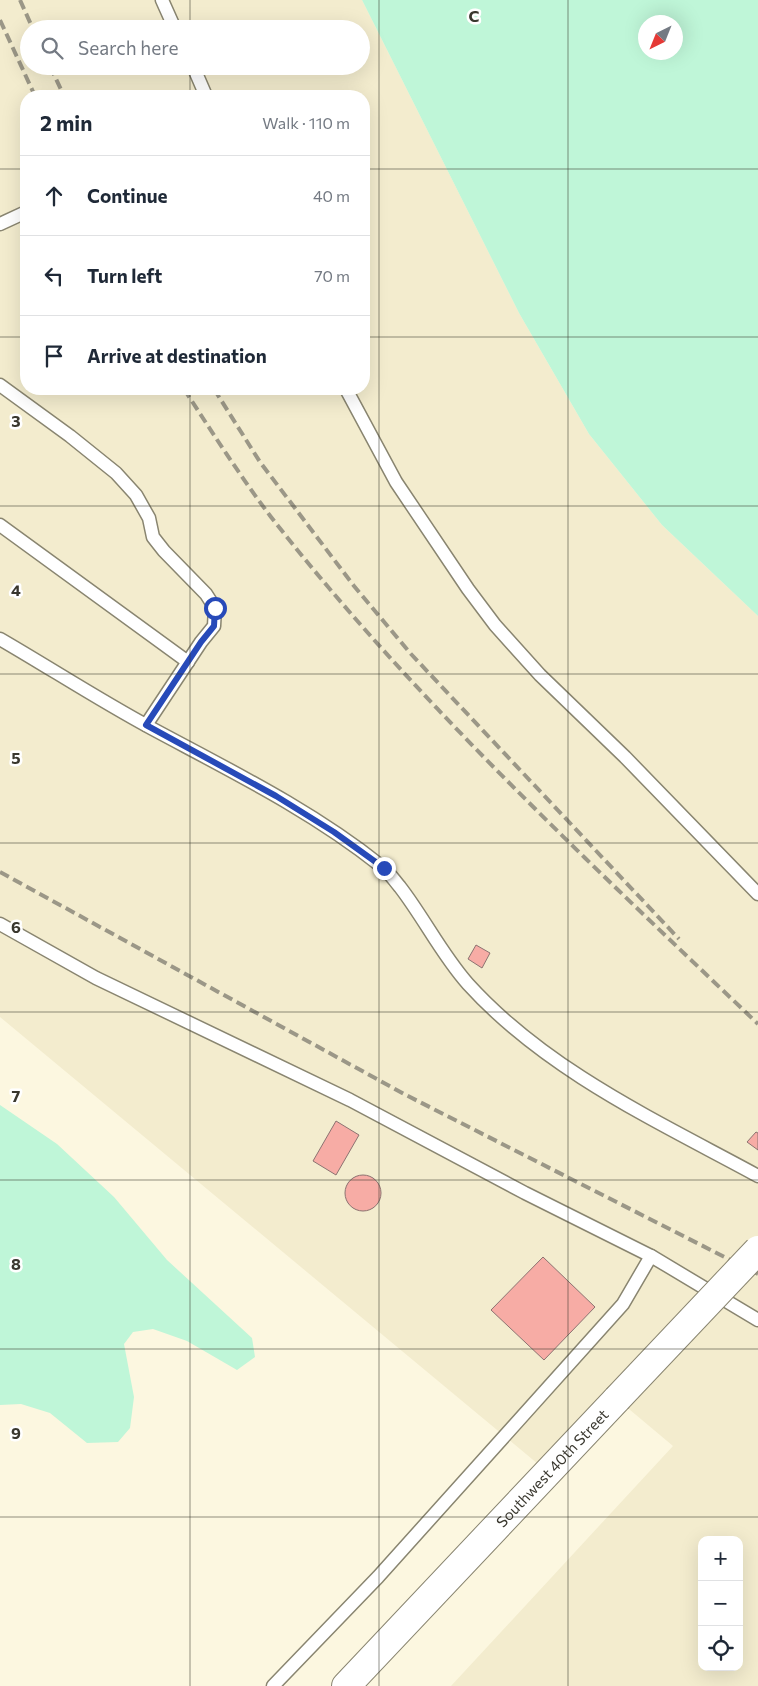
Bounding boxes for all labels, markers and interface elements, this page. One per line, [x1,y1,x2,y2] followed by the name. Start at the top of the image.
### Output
[469,6,480,25] text: C
[638,15,683,60] north arrow
[20,20,370,75] search box
[38,34,66,62] icon: search
[78,36,178,59] text: Search here
[40,110,92,135] text: 2 min
[262,113,350,132] text: Walk · 110 m
[40,182,68,210] icon: ahead
[87,184,167,207] text: Continue
[313,186,350,205] text: 40 m
[40,262,68,290] icon: left
[87,264,162,287] text: Turn left
[314,266,350,285] text: 70 m
[40,342,68,370] icon: arrive
[87,344,267,367] text: Arrive at destination
[11,411,21,430] text: 3
[11,580,21,599] text: 4
[204,597,227,620] route start
[11,748,21,767] text: 5
[373,857,396,880] route end
[11,917,21,936] text: 6
[12,1086,21,1105] text: 7
[11,1254,21,1273] text: 8
[492,1405,612,1530] street label: Southwest 40th Street
[11,1423,21,1442] text: 9
[698,1536,743,1671] map controls
[698,1536,743,1581] button: +
[698,1581,743,1626] button: −
[698,1626,743,1671] button: locate

